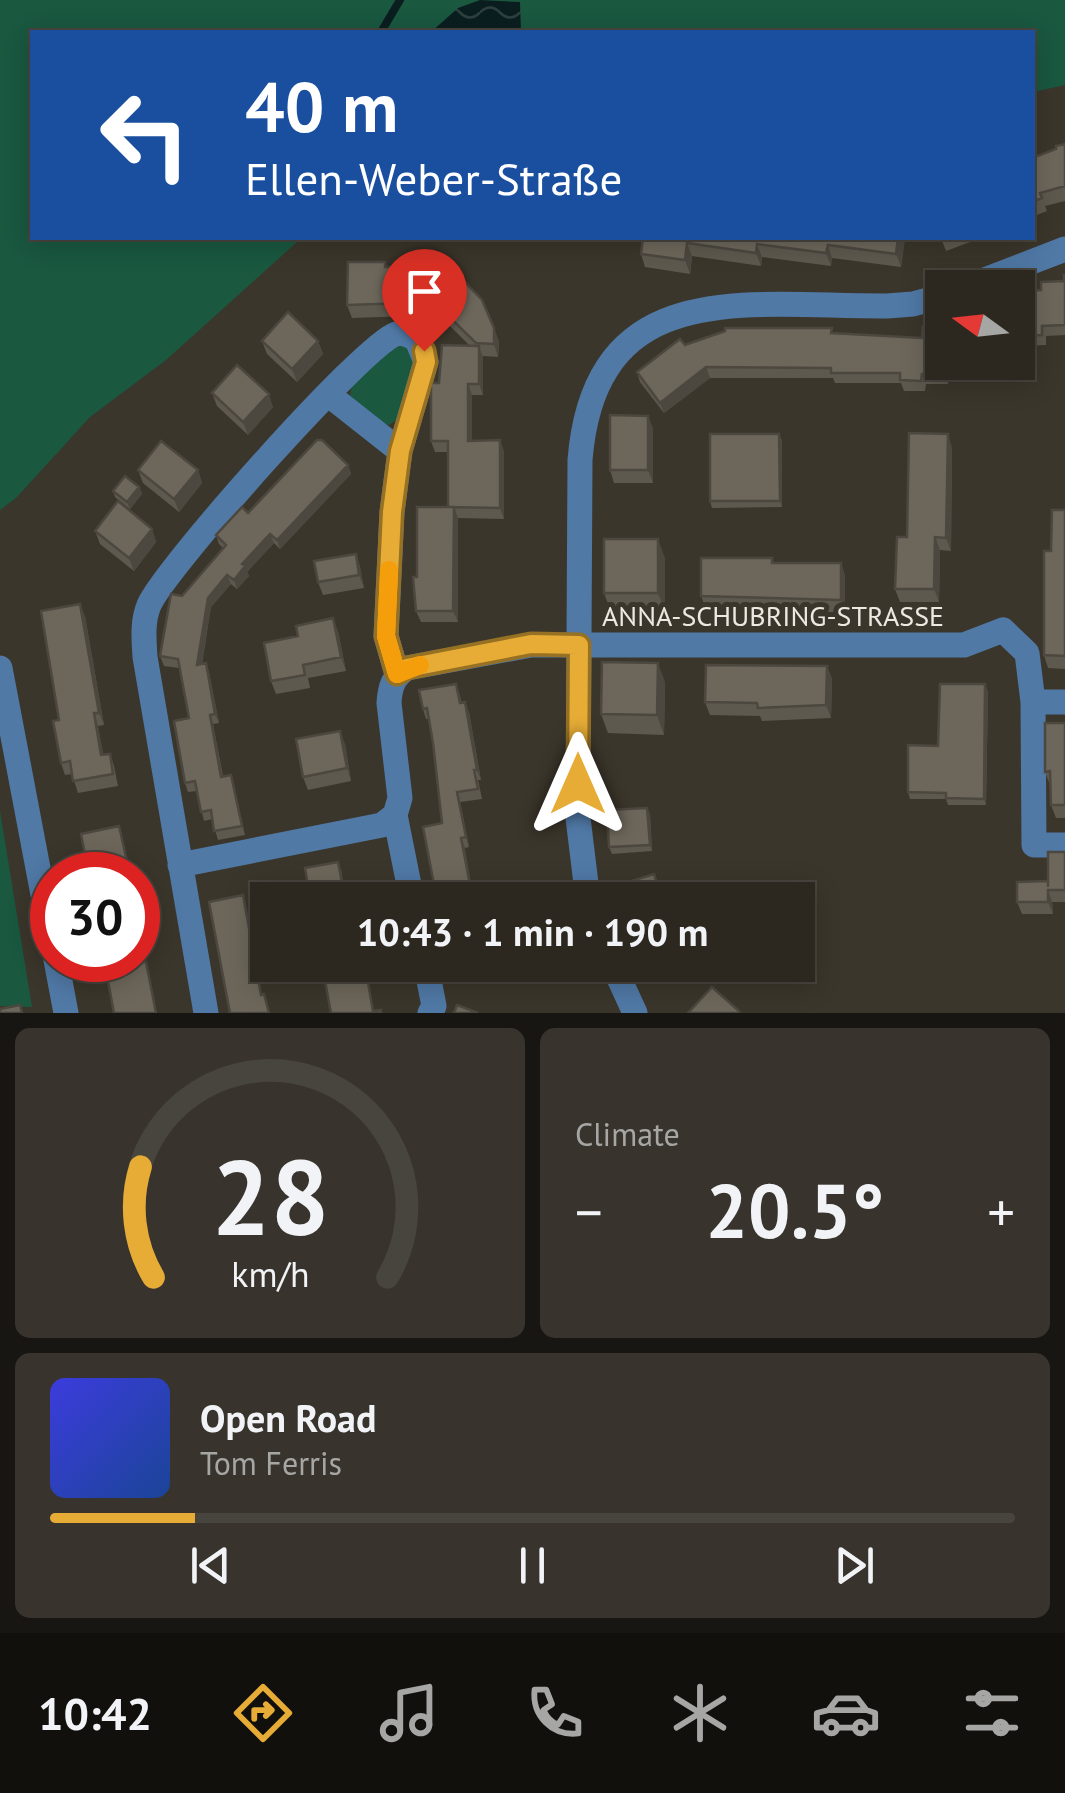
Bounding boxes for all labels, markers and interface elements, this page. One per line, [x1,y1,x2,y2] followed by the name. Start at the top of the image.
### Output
[245,61,398,151] text: 40 m
[80,70,210,200] icon: left
[245,149,622,207] text: Ellen-Weber-Straße
[382,249,467,352] pin
[397,264,452,319] icon: arrive
[925,270,1035,380] north arrow
[925,270,1035,380] map controls
[602,597,944,634] street label: ANNA-SCHUBRING-STRASSE
[526,732,630,836] position arrow
[30,852,160,982] speed limit sign: 30
[357,907,708,956] text: 10:43 · 1 min · 190 m
[575,1113,680,1155] text: Climate
[211,1129,329,1264] text: 28
[706,1162,884,1259] text: 20.5°
[575,1176,603,1247] text: −
[987,1176,1015,1247] text: +
[231,1251,309,1297] text: km/h
[200,1393,376,1442] text: Open Road
[200,1442,342,1484] text: Tom Ferris
[183,1538,238,1593] icon: previous
[505,1538,560,1593] icon: pause
[827,1538,882,1593] icon: next
[228,1678,298,1748] icon: directions
[374,1678,444,1748] icon: music
[520,1678,590,1748] icon: phone
[665,1678,735,1748] icon: climate
[811,1678,881,1748] icon: car
[957,1678,1027,1748] icon: filters
[38,1684,152,1742] text: 10:42

